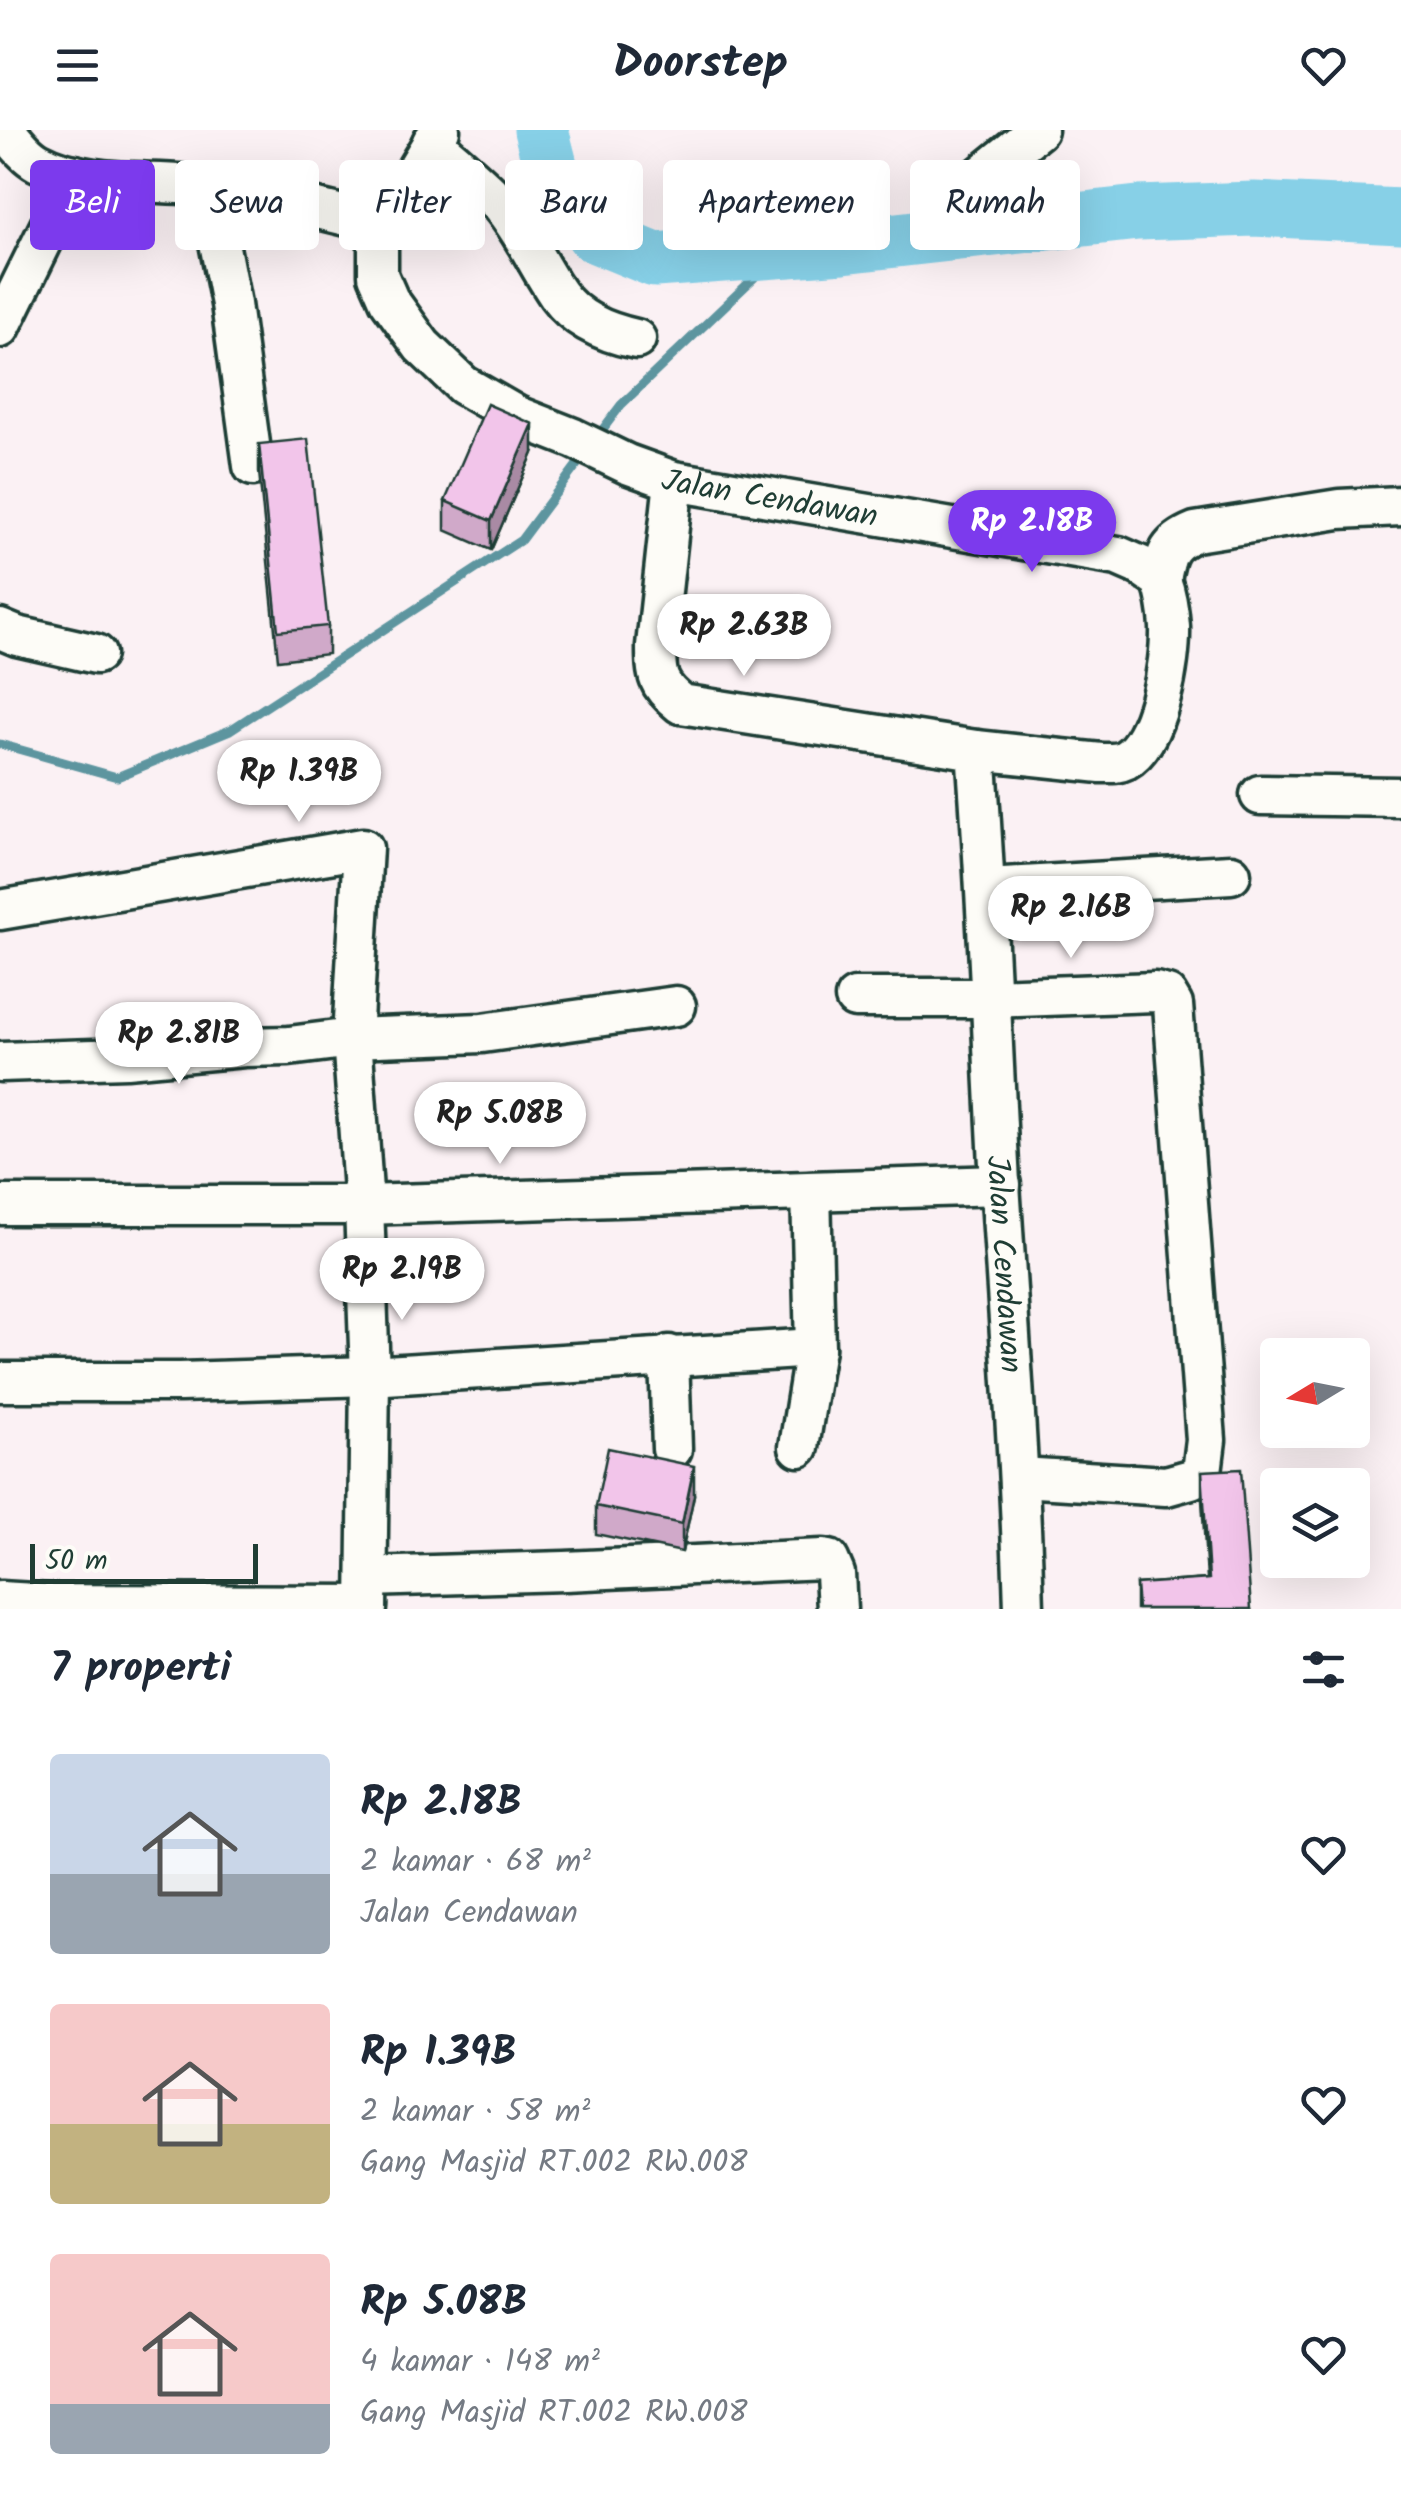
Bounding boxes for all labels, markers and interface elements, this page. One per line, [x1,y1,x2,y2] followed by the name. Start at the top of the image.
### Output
[613,29,788,101] text: Doorstep
[50,38,105,93] icon: menu
[1296,38,1351,93] icon: heart
[30,160,155,250] chip: Beli
[175,160,319,250] chip: Sewa
[339,160,485,250] chip: Filter
[505,160,643,250] chip: Baru
[663,160,890,250] chip: Apartemen
[910,160,1080,250] chip: Rumah
[654,455,881,543] street label: Jalan Cendawan
[929,490,1135,575] pin: Rp 2.18B
[970,497,1094,548] text: Rp 2.18B
[641,594,847,679] pin: Rp 2.63B
[679,601,809,652] text: Rp 2.63B
[196,740,402,825] pin: Rp 1.39B
[239,747,359,798] text: Rp 1.39B
[968,876,1174,961] pin: Rp 2.16B
[1010,883,1132,934] text: Rp 2.16B
[76,1002,282,1087] pin: Rp 2.81B
[117,1009,241,1060] text: Rp 2.81B
[397,1082,603,1167] pin: Rp 5.08B
[436,1089,564,1140] text: Rp 5.08B
[971,1154,1035,1375] street label: Jalan Cendawan
[299,1238,505,1323] pin: Rp 2.19B
[342,1245,462,1296] text: Rp 2.19B
[1260,1338,1370,1448] north arrow
[1260,1338,1370,1578] map controls
[1260,1468,1370,1578] button: layers
[30,1539,258,1584] scale bar
[45,1539,108,1584] text: 50 m
[50,1636,231,1703] text: 7 properti
[1296,1642,1351,1697] icon: filters
[360,1770,522,1837] text: Rp 2.18B
[130,1794,250,1914] icon: home
[1296,1827,1351,1882] icon: heart
[360,1837,591,1888] text: 2 kamar · 68 m²
[360,1888,578,1939] text: Jalan Cendawan
[360,2020,517,2087] text: Rp 1.39B
[130,2044,250,2164] icon: home
[1296,2077,1351,2132] icon: heart
[360,2087,590,2138] text: 2 kamar · 58 m²
[360,2138,747,2189] text: Gang Masjid RT.002 RW.008
[360,2270,528,2337] text: Rp 5.08B
[130,2294,250,2414] icon: home
[1296,2327,1351,2382] icon: heart
[360,2337,600,2388] text: 4 kamar · 148 m²
[360,2388,747,2439] text: Gang Masjid RT.002 RW.008

